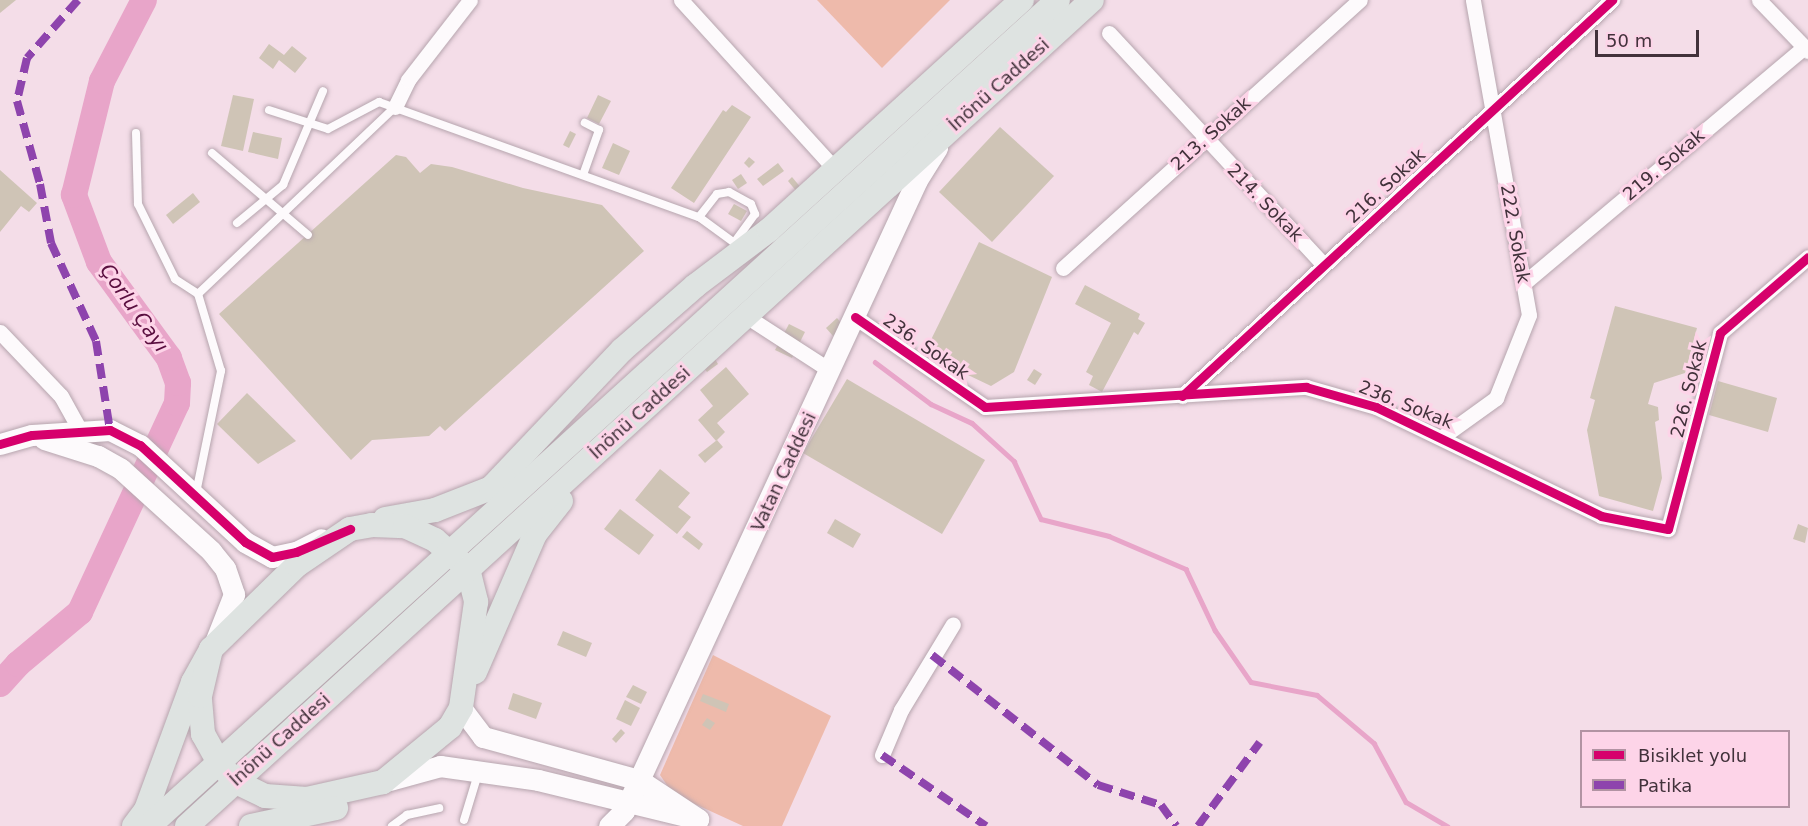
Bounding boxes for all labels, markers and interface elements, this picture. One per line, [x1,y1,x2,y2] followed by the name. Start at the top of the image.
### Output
[1598,18,1702,56] scale bar
[1606,30,1652,51] text: 50 m
[944,34,1054,136] street label: İnönü Caddesi
[1167,93,1255,175] street label: 213. Sokak
[1619,125,1709,205] street label: 219. Sokak
[1342,144,1430,228] street label: 216. Sokak
[1223,160,1307,246] street label: 214. Sokak
[1496,183,1534,285] street label: 222. Sokak
[95,259,173,357] water label: Çorlu Çayı
[879,310,973,384] street label: 236. Sokak
[1666,338,1712,440] street label: 226. Sokak
[585,362,695,464] street label: İnönü Caddesi
[1356,376,1456,434] street label: 236. Sokak
[747,409,821,535] street label: Vatan Caddesi
[225,689,335,791] street label: İnönü Caddesi
[1580,730,1790,808] legend
[1638,745,1747,766] text: Bisiklet yolu
[1638,775,1692,796] text: Patika

